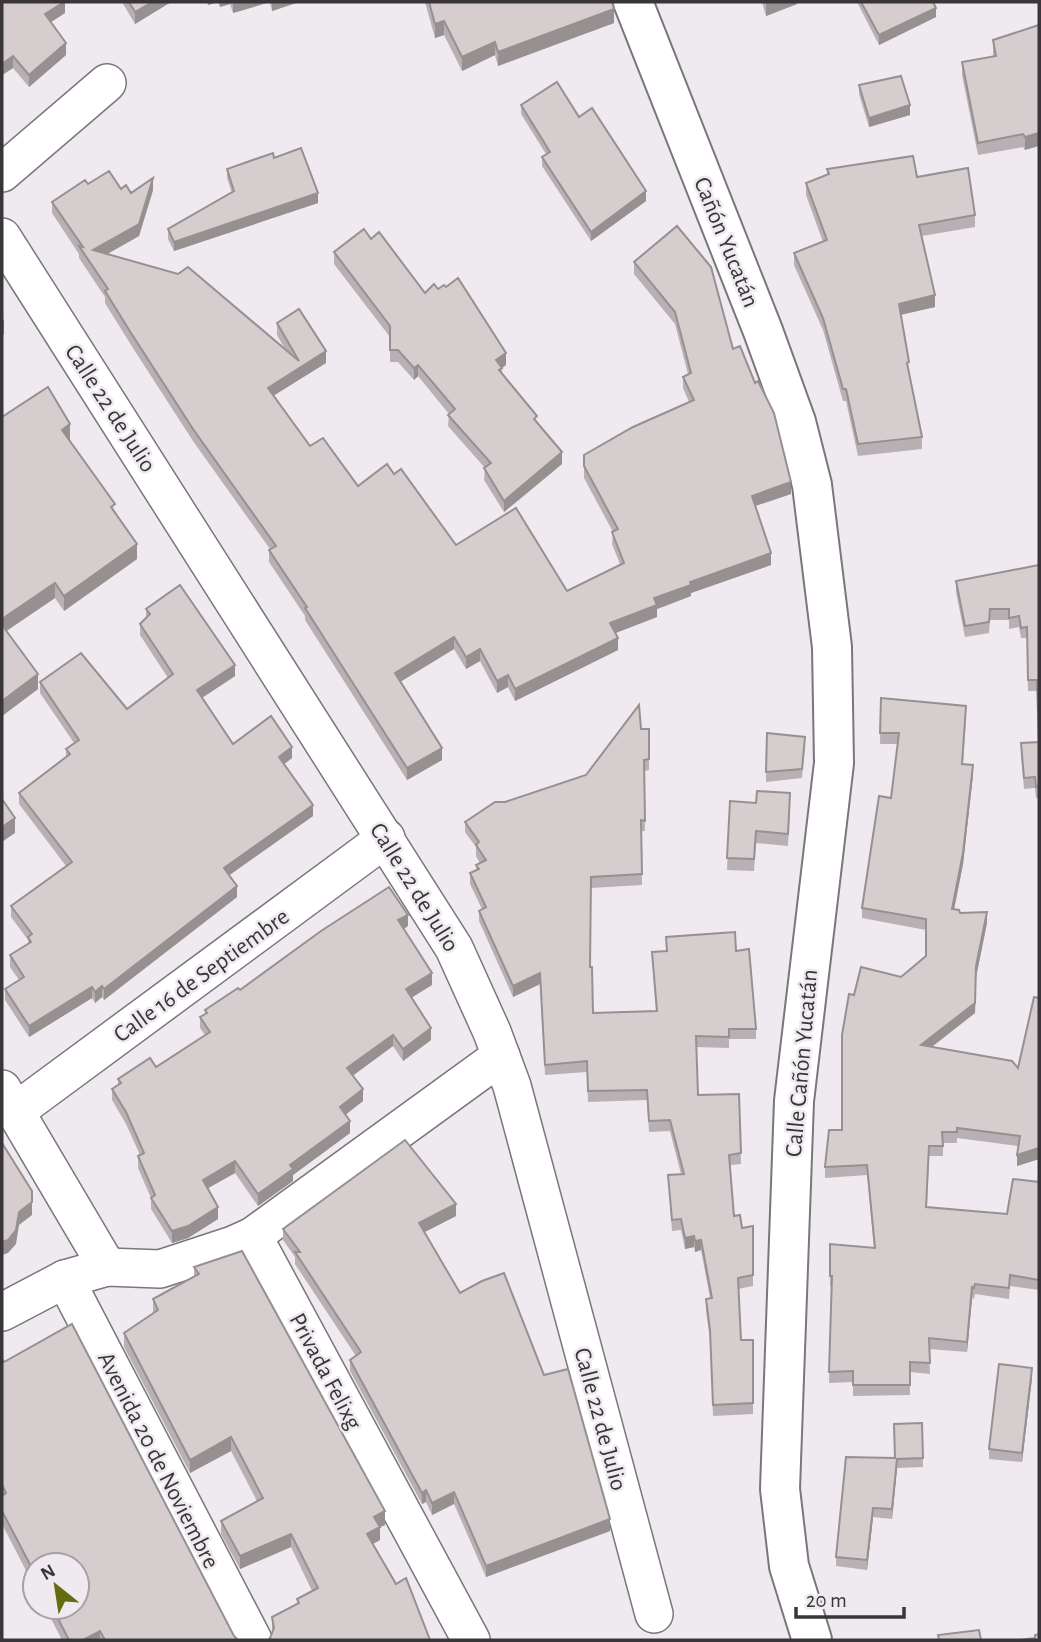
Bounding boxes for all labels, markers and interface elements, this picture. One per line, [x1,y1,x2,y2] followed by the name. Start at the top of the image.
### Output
[689,174,763,311] street label: Cañón Yucatán
[60,341,160,477] street label: Calle 22 de Julio
[365,819,463,956] street label: Calle 22 de Julio
[110,904,294,1047] street label: Calle 16 de Septiembre
[782,968,822,1158] street label: Calle Cañón Yucatán
[284,1309,366,1434] street label: Privada Felixg
[569,1345,631,1493] street label: Calle 22 de Julio
[93,1348,223,1573] street label: Avenida 20 de Noviembre
[21,1551,91,1621] north arrow
[38,1561,59,1584] text: N
[796,1576,904,1620] scale bar
[806,1590,847,1611] text: 20 m

